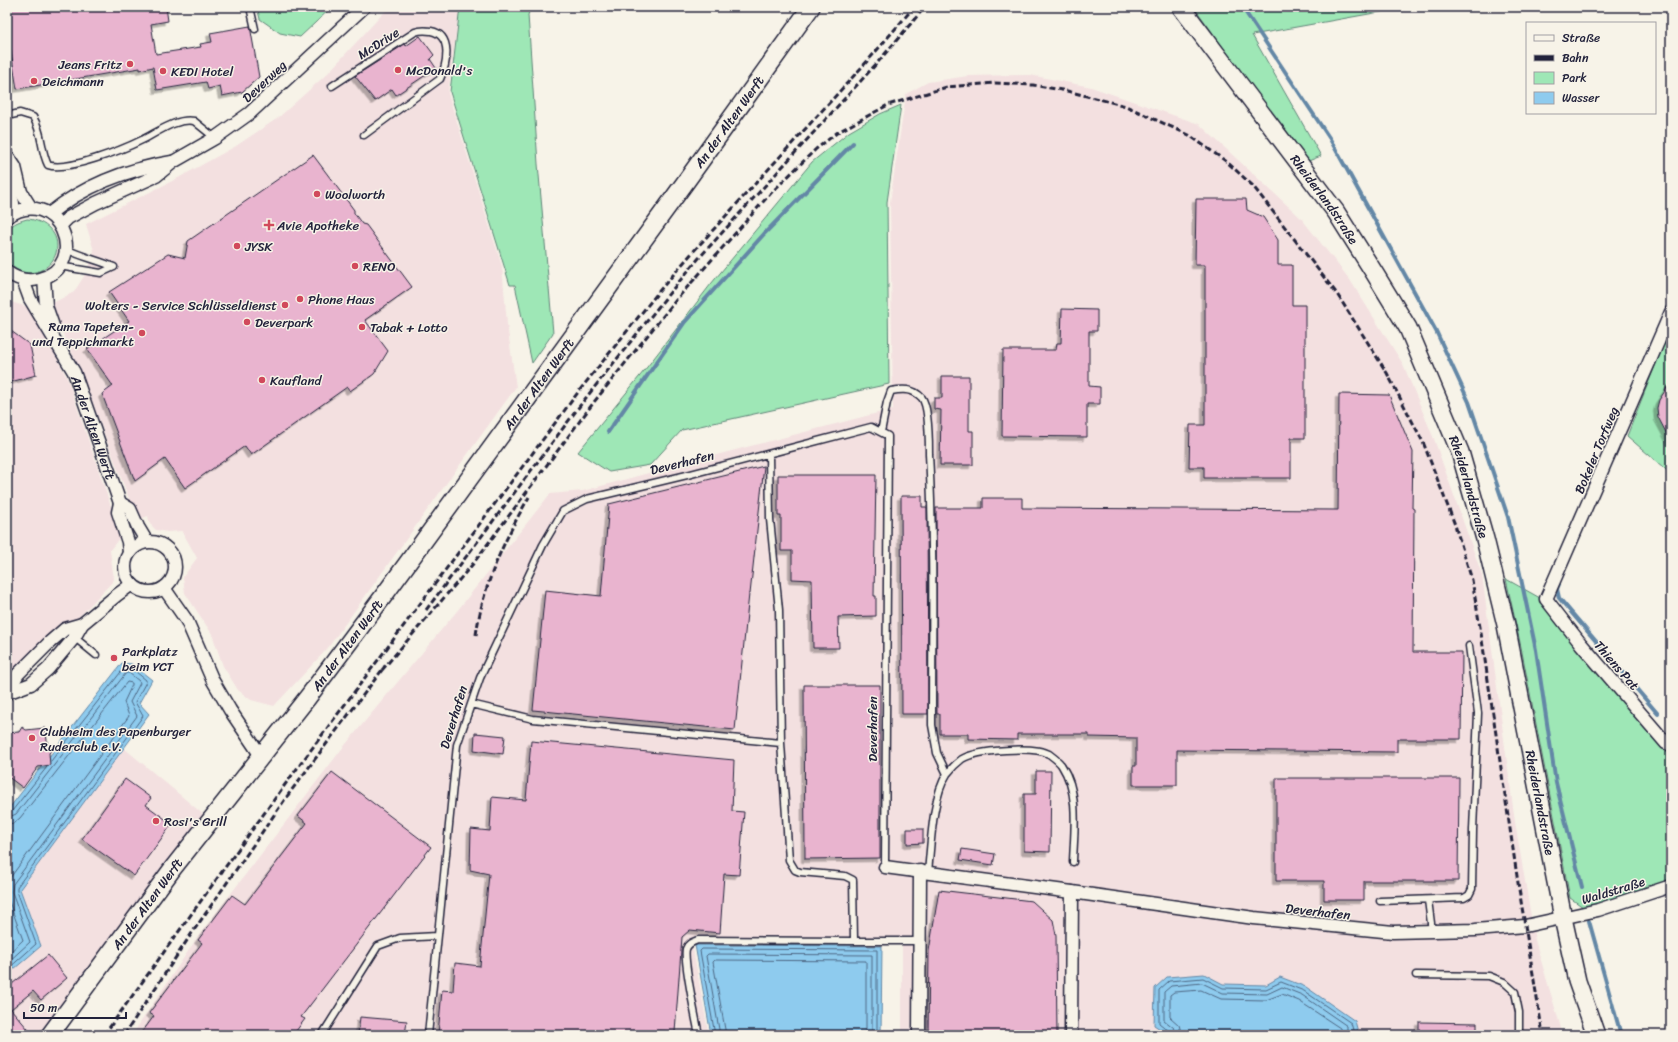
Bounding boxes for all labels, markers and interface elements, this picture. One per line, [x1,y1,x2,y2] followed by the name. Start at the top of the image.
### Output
[353,21,404,66] street label: McDrive
[1526,22,1656,114] legend
[1562,27,1600,49] text: Straße
[1562,47,1589,69] text: Bahn
[57,53,123,76] place label: Jeans Fritz
[237,54,292,108] street label: Deverweg
[125,59,135,69] marker: Jeans Fritz
[406,59,472,82] place label: McDonald's
[171,60,233,83] place label: KEDI Hotel
[393,65,403,75] marker: McDonald's
[158,66,168,76] marker: KEDI Hotel
[1562,67,1587,89] text: Park
[42,70,104,93] place label: Deichmann
[687,71,770,174] street label: An der Alten Werft
[29,76,39,86] marker: Deichmann
[1562,87,1600,109] text: Wasser
[1284,149,1365,249] street label: Rheiderlandstraße
[325,183,385,206] place label: Woolworth
[312,189,322,199] marker: Woolworth
[276,214,360,237] place label: Avie Apotheke
[264,220,274,230] marker: Avie Apotheke
[244,235,273,258] place label: JYSK
[232,241,242,251] marker: JYSK
[363,255,396,278] place label: RENO
[350,261,360,271] marker: RENO
[308,288,375,311] place label: Phone Haus
[85,294,277,317] place label: Wolters - Service Schlüsseldienst
[295,294,305,304] marker: Phone Haus
[280,300,290,310] marker: Wolters - Service Schlüsseldienst
[255,311,313,334] place label: Deverpark
[32,315,134,353] place label: Ruma Tapeten- und Teppichmarkt
[370,316,448,339] place label: Tabak + Lotto
[242,317,252,327] marker: Deverpark
[357,322,367,332] marker: Tabak + Lotto
[137,328,147,338] marker: Ruma Tapeten- und Teppichmarkt
[497,333,580,436] street label: An der Alten Werft
[270,369,322,392] place label: Kaufland
[64,371,122,483] street label: An der Alten Werft
[257,375,267,385] marker: Kaufland
[1568,403,1625,497] street label: Bokeler Torfweg
[1442,432,1495,541] street label: Rheiderlandstraße
[648,443,717,482] street label: Deverhafen
[305,595,389,697] street label: An der Alten Werft
[1588,635,1645,696] street label: Thiens Pat
[122,640,178,678] place label: Parkplatz beim YCT
[109,653,119,663] marker: Parkplatz beim YCT
[433,683,474,752] street label: Deverhafen
[861,696,884,762] street label: Deverhafen
[40,720,191,758] place label: Clubheim des Papenburger Ruderclub e.V.
[27,733,37,743] marker: Clubheim des Papenburger Ruderclub e.V.
[1519,748,1562,857] street label: Rheiderlandstraße
[164,810,227,833] place label: Rosi's Grill
[151,816,161,826] marker: Rosi's Grill
[105,853,189,956] street label: An der Alten Werft
[1579,870,1648,911] street label: Waldstraße
[1284,897,1352,926] street label: Deverhafen
[24,994,126,1020] scale bar
[30,997,57,1019] text: 50 m

